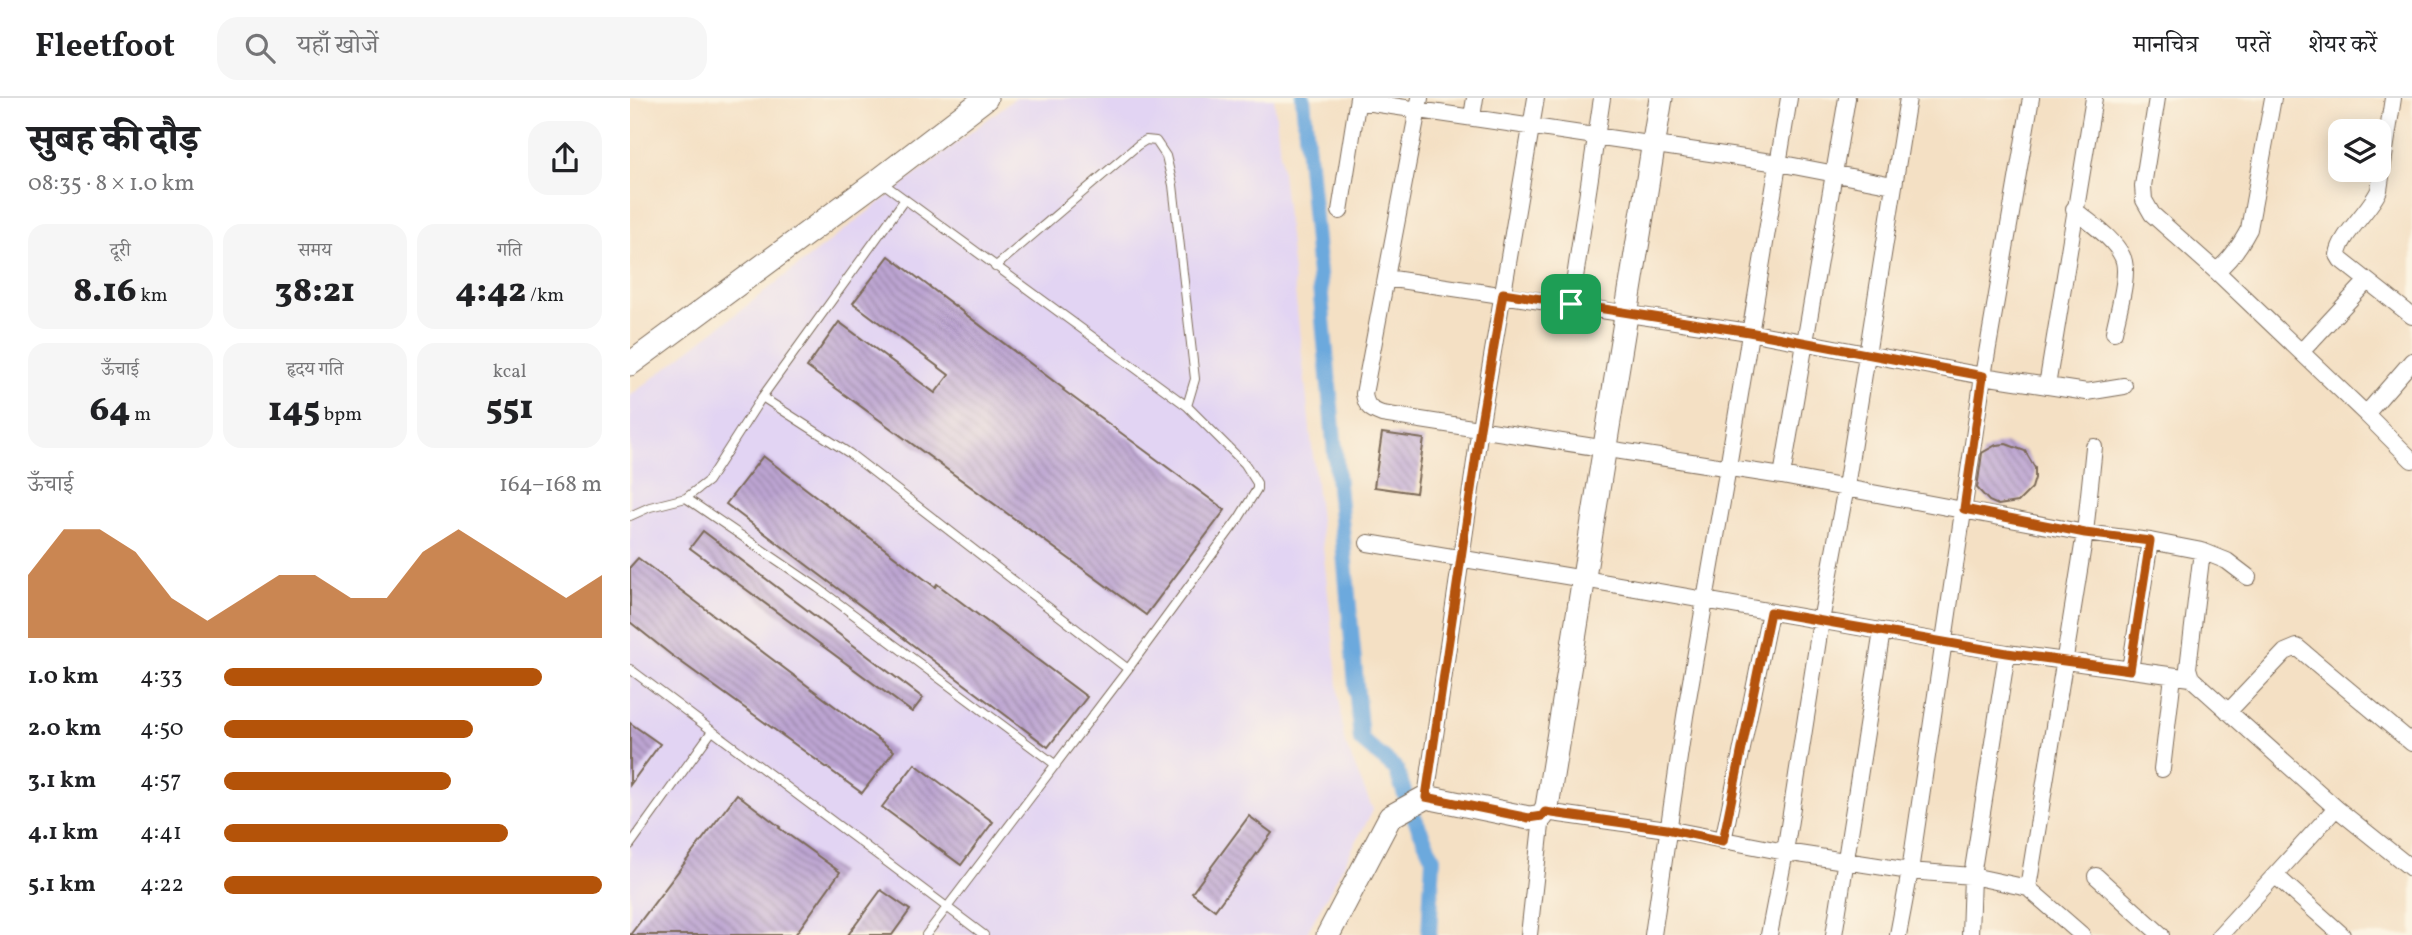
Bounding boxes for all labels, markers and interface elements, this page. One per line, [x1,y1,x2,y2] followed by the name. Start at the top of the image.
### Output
[217,17,707,80] search box
[35,25,175,71] text: Fleetfoot
[297,28,378,64] text: यहाँ खोजें
[241,29,279,67] icon: search
[2133,29,2198,63] text: मानचित्र
[2236,29,2271,63] text: परतें
[2309,29,2377,63] text: शेयर करें
[28,115,199,168] text: सुबह की दौड़
[2328,119,2391,182] map controls
[2328,119,2391,182] button: layers
[528,121,602,195] button: share
[28,168,195,200] text: 08:35 · 8 × 1.0 km
[110,238,131,264] text: दूरी
[298,238,332,264] text: समय
[497,238,522,264] text: गति
[73,268,137,316] text: 8.16
[275,268,355,316] text: 38:21
[455,268,526,316] text: 4:42
[1541,274,1601,334] pin
[137,283,168,309] text: km
[526,283,564,309] text: /km
[1552,285,1590,323] icon: arrive
[102,357,139,383] text: ऊँचाई
[286,357,344,383] text: हृदय गति
[493,359,527,385] text: kcal
[486,385,534,433] text: 551
[90,387,130,435] text: 64
[268,387,320,435] text: 145
[130,402,151,428] text: m
[320,402,362,428] text: bpm
[28,469,73,501] text: ऊँचाई
[499,469,602,501] text: 164–168 m
[28,661,99,693] text: 1.0 km
[140,661,183,693] text: 4:33
[28,713,101,745] text: 2.0 km
[140,713,184,745] text: 4:50
[28,765,96,797] text: 3.1 km
[140,765,181,797] text: 4:57
[28,817,99,849] text: 4.1 km
[140,817,182,849] text: 4:41
[28,869,96,901] text: 5.1 km
[140,869,184,901] text: 4:22

